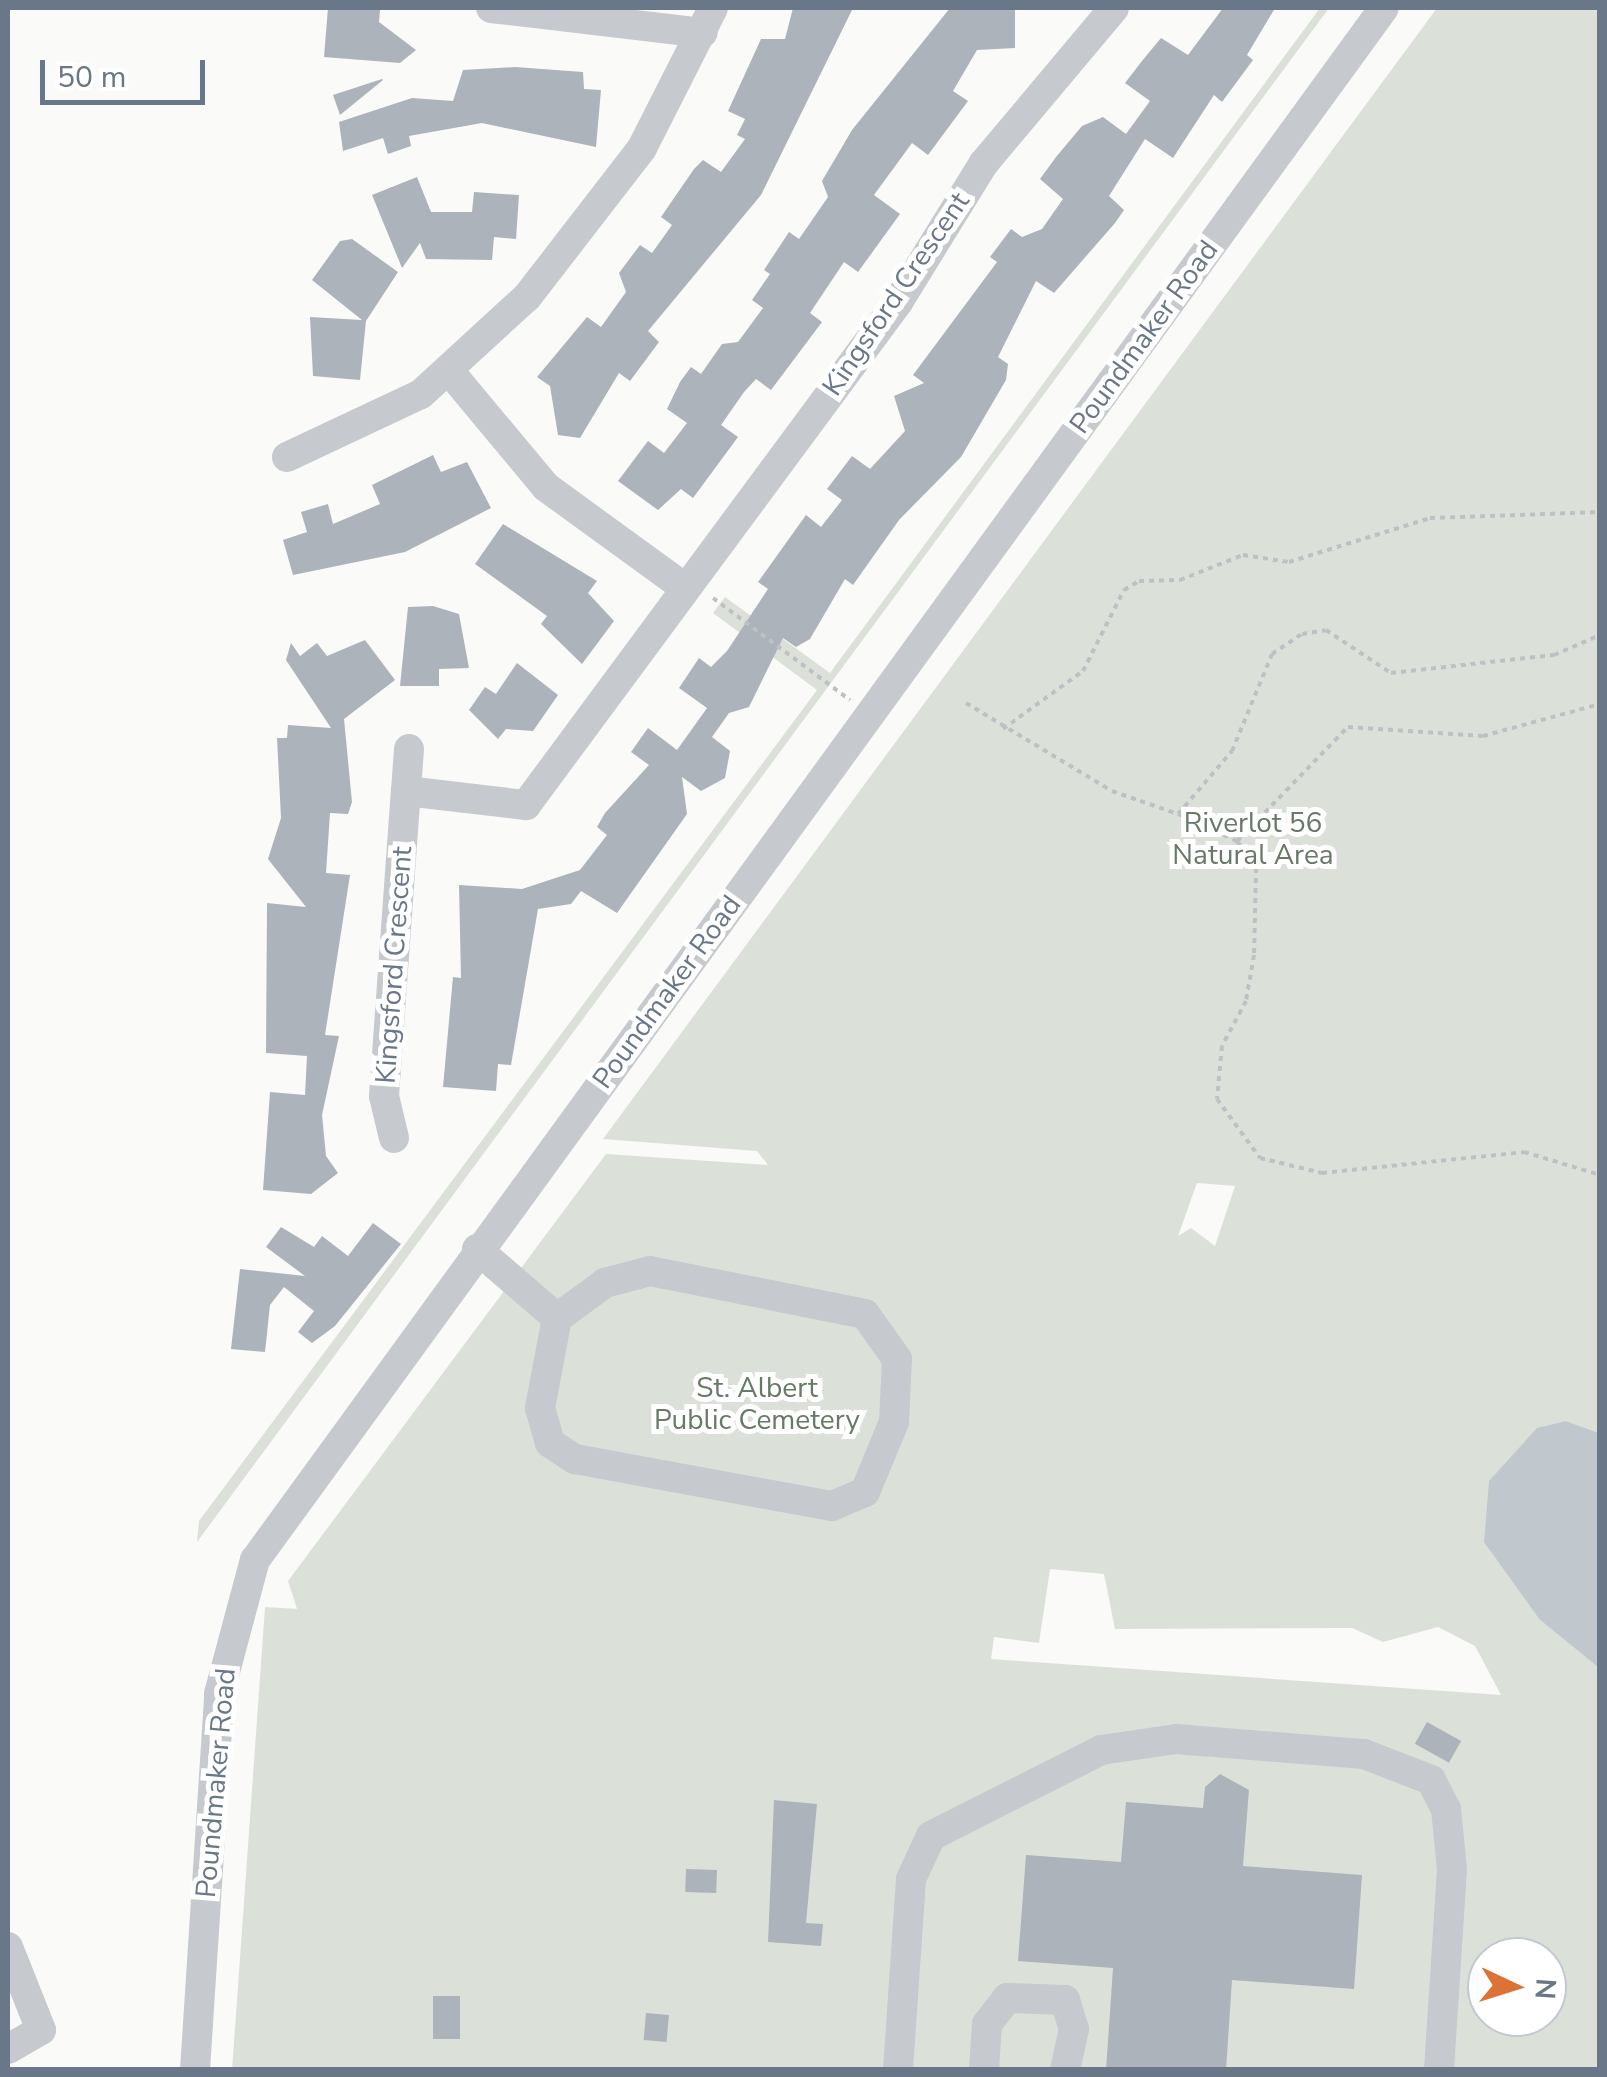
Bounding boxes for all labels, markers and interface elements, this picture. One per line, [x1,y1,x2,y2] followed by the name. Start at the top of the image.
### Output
[45,40,210,102] scale bar
[57,57,126,98] text: 50 m
[816,186,976,402] street label: Kingsford Crescent
[1063,234,1225,440] street label: Poundmaker Road
[1172,806,1334,872] park label: Riverlot 56 Natural Area
[369,845,419,1085] street label: Kingsford Crescent
[586,889,748,1095] street label: Poundmaker Road
[654,1371,860,1437] park label: St. Albert Public Cemetery
[189,1667,243,1899] street label: Poundmaker Road
[1467,1937,1567,2037] north arrow
[1525,1977,1565,2001] text: N

